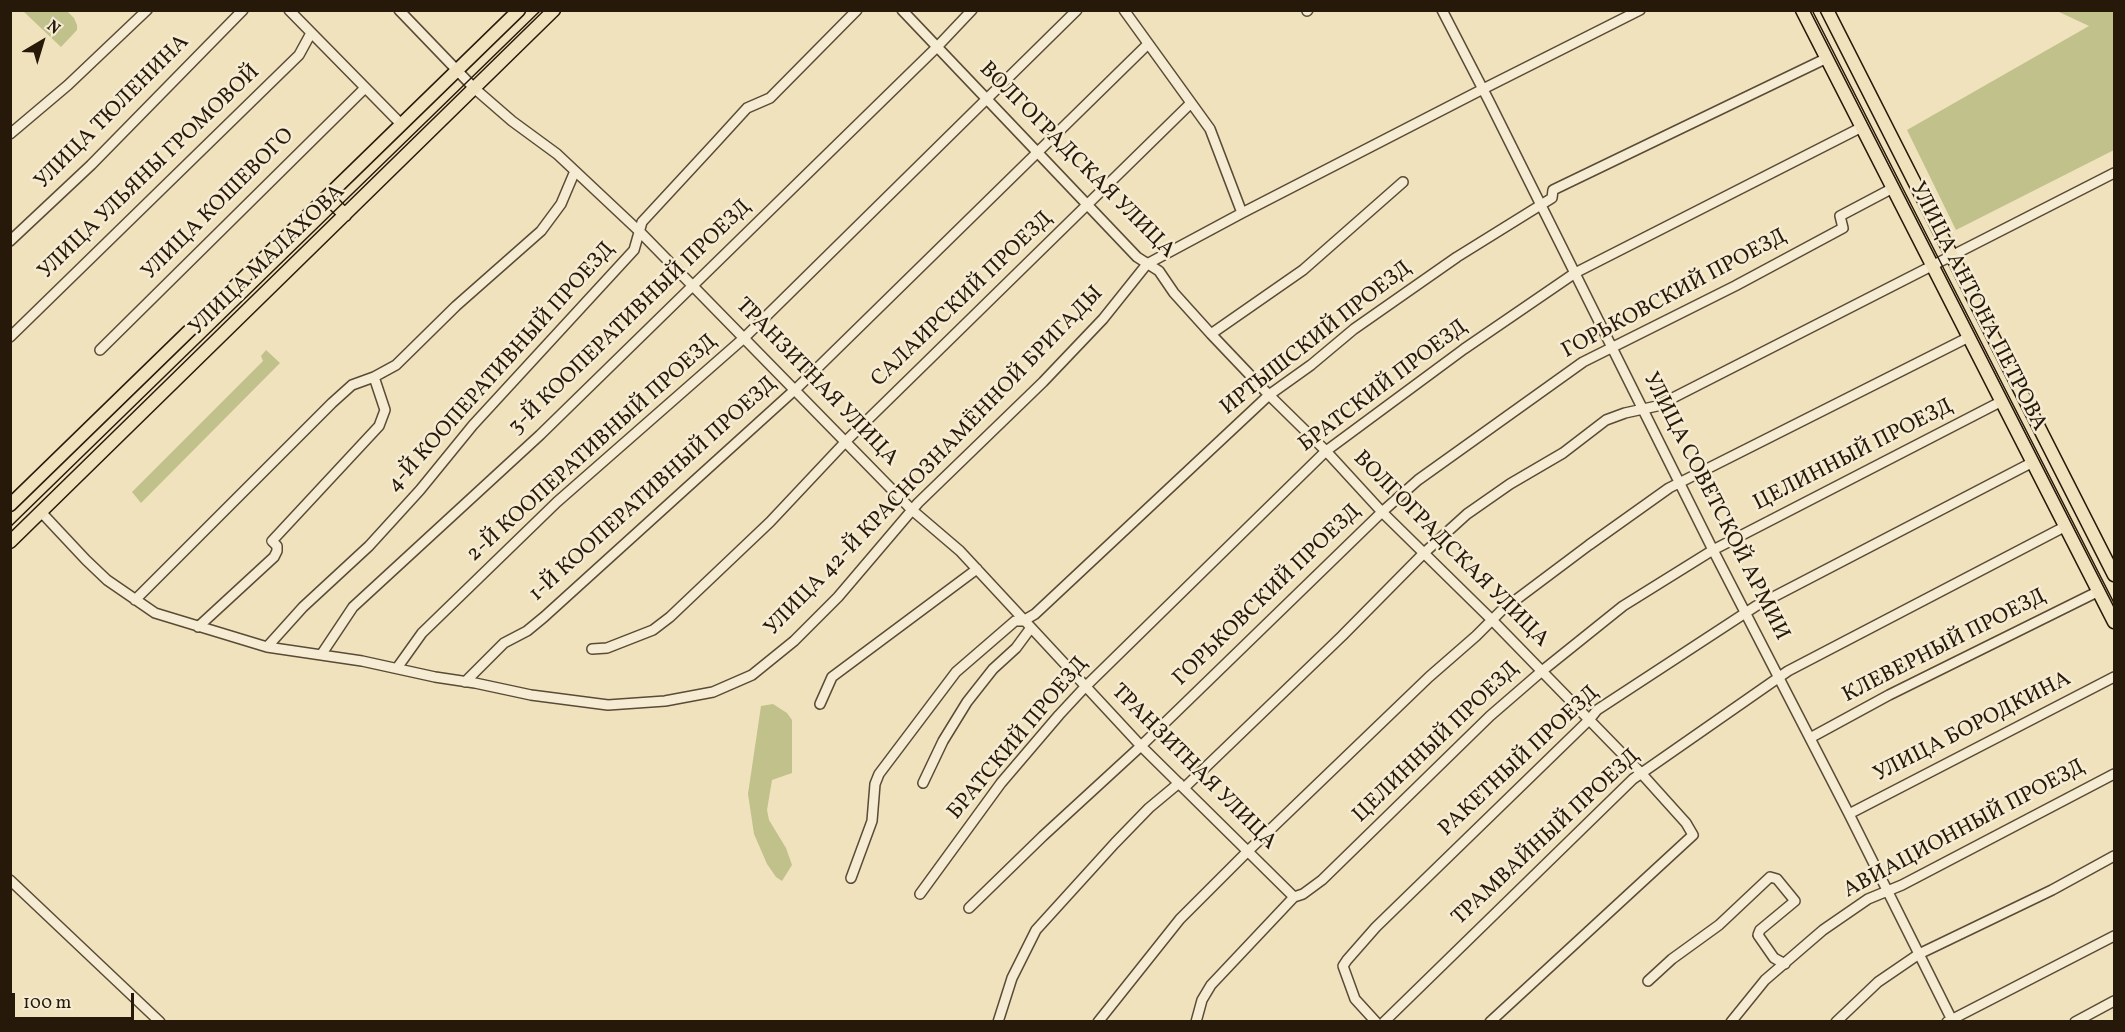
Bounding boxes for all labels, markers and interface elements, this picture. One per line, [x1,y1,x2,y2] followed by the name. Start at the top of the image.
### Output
[12,12,72,72] north arrow
[42,16,64,40] text: N
[30,30,196,196] street label: УЛИЦА ТЮЛЕНИНА
[972,57,1180,265] street label: ВОЛГОГРАДСКАЯ УЛИЦА
[34,60,266,286] street label: УЛИЦА УЛЬЯНЫ ГРОМОВОЙ
[137,123,301,287] street label: УЛИЦА КОШЕВОГО
[1903,178,2051,436] street label: УЛИЦА АНТОНА ПЕТРОВА
[185,180,351,342] street label: УЛИЦА МАЛАХОВА
[504,195,758,441] street label: 3-Й КООПЕРАТИВНЫЙ ПРОЕЗД
[867,206,1059,394] street label: САЛАИРСКИЙ ПРОЕЗД
[1558,224,1792,366] street label: ГОРЬКОВСКИЙ ПРОЕЗД
[382,237,622,499] street label: 4-Й КООПЕРАТИВНЫЙ ПРОЕЗД
[1216,256,1418,422] street label: ИРТЫШСКИЙ ПРОЕЗД
[760,282,1110,642] street label: УЛИЦА 42-Й КРАСНОЗНАМЁННОЙ БРИГАДЫ
[729,293,903,473] street label: ТРАНЗИТНАЯ УЛИЦА
[1294,315,1474,459] street label: БРАТСКИЙ ПРОЕЗД
[462,329,724,569] street label: 2-Й КООПЕРАТИВНЫЙ ПРОЕЗД
[1636,369,1794,645] street label: УЛИЦА СОВЕТСКОЙ АРМИИ
[525,372,783,608] street label: 1-Й КООПЕРАТИВНЫЙ ПРОЕЗД
[1750,394,1958,518] street label: ЦЕЛИННЫЙ ПРОЕЗД
[1346,446,1554,654] street label: ВОЛГОГРАДСКАЯ УЛИЦА
[1169,499,1367,693] street label: ГОРЬКОВСКИЙ ПРОЕЗД
[1839,584,2051,710] street label: КЛЕВЕРНЫЙ ПРОЕЗД
[943,652,1095,826] street label: БРАТСКИЙ ПРОЕЗД
[1348,657,1526,829] street label: ЦЕЛИННЫЙ ПРОЕЗД
[1870,667,2076,789] street label: УЛИЦА БОРОДКИНА
[1105,680,1281,856] street label: ТРАНЗИТНАЯ УЛИЦА
[1434,681,1606,843] street label: РАКЕТНЫЙ ПРОЕЗД
[1448,744,1646,932] street label: ТРАМВАЙНЫЙ ПРОЕЗД
[1840,755,2090,905] street label: АВИАЦИОННЫЙ ПРОЕЗД
[15,981,136,1019] scale bar
[23,991,72,1016] text: 100 m

